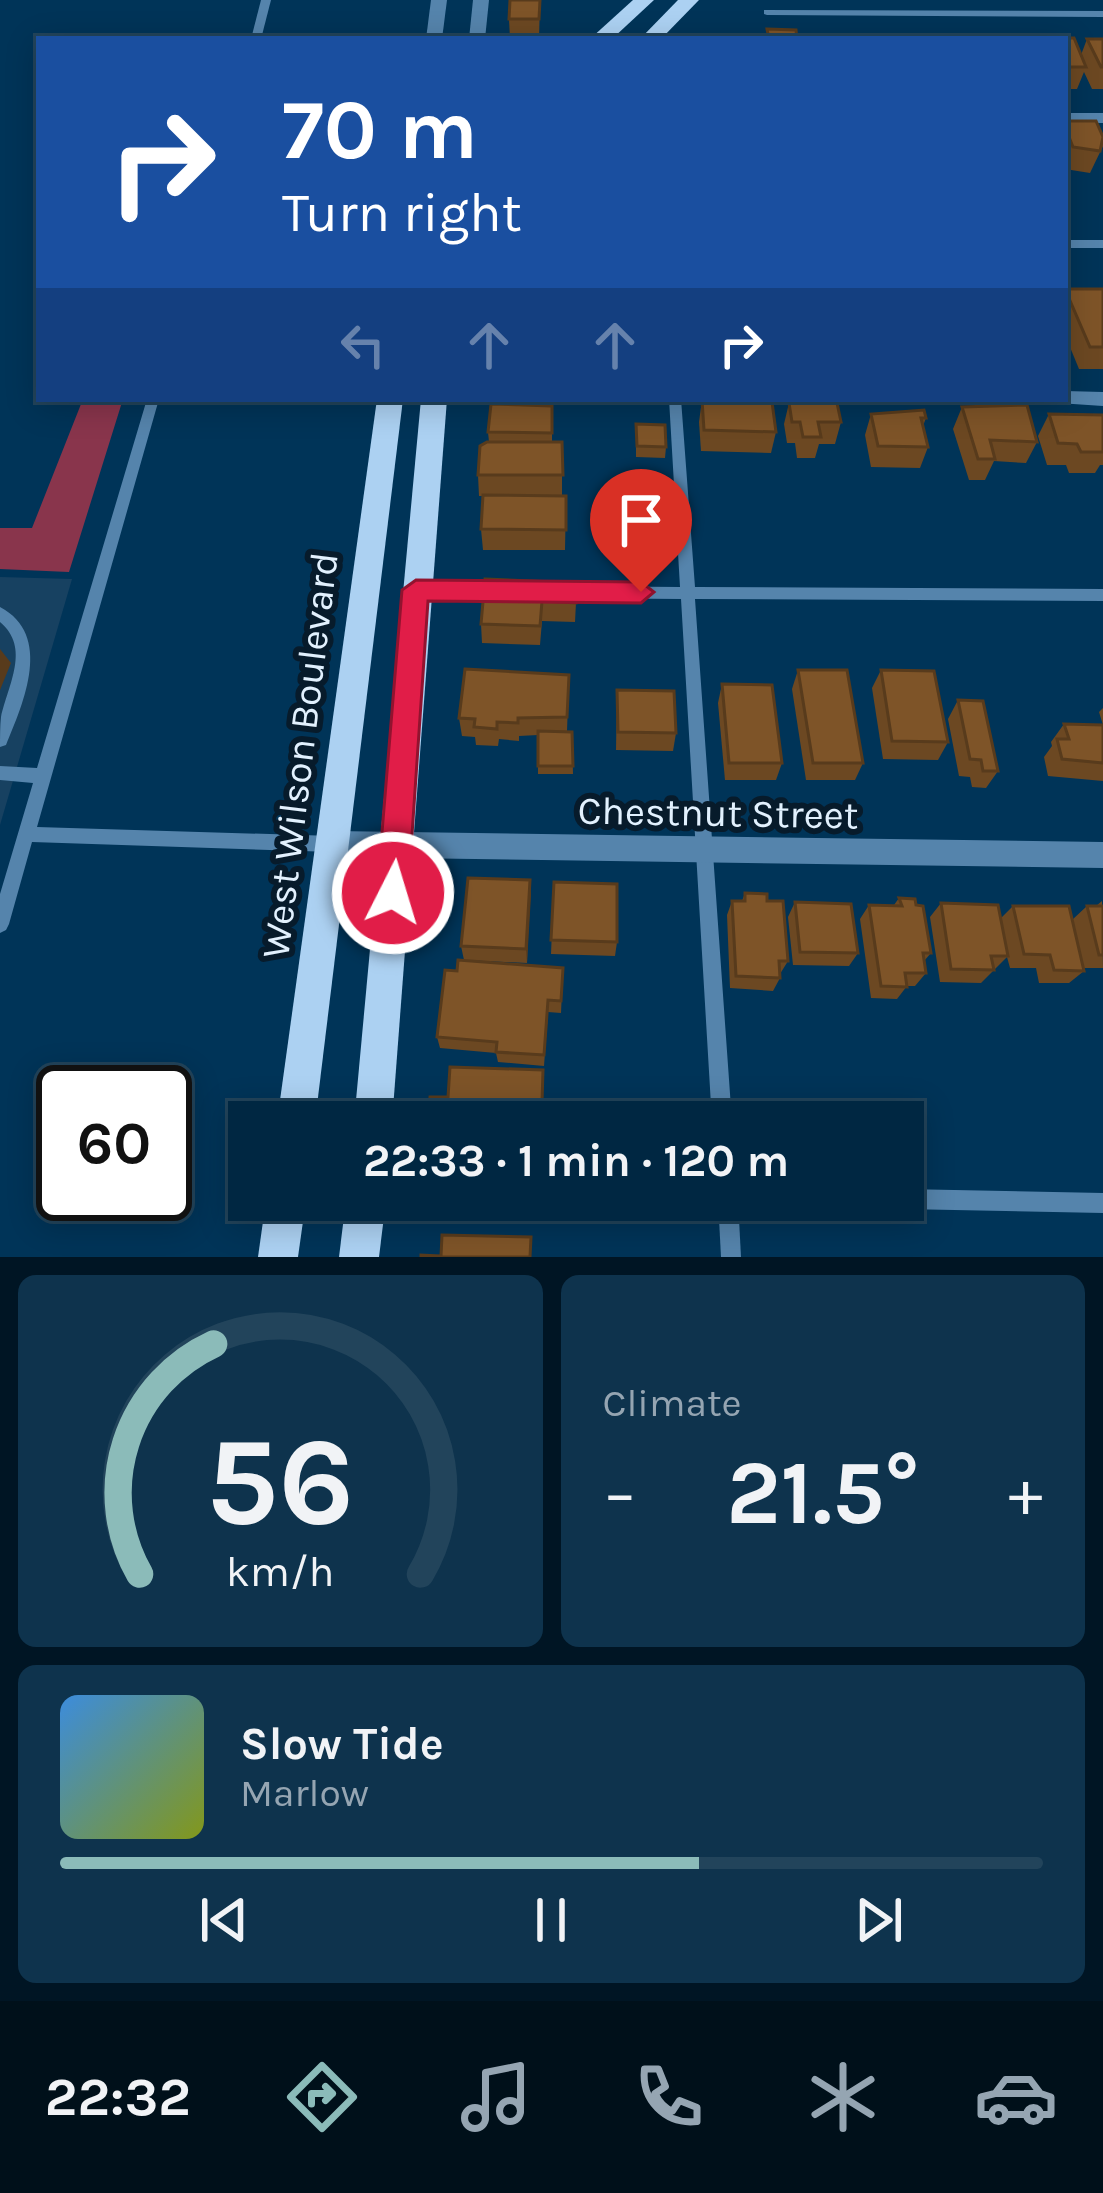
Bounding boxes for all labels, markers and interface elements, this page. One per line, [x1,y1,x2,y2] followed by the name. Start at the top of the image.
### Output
[282,81,478,179] text: 70 m
[84,84,240,240] icon: right
[282,181,522,245] text: Turn right
[330,312,396,378] icon: left
[456,312,522,378] icon: ahead
[582,312,648,378] icon: ahead
[708,312,774,378] icon: right
[590,469,692,592] pin
[608,487,674,553] icon: arrive
[252,550,348,961] street label: West Wilson Boulevard
[577,788,859,838] street label: Chestnut Street
[330,830,456,956] position arrow
[36,1065,192,1221] speed limit sign: 60
[363,1135,789,1187] text: 22:33 · 1 min · 120 m
[603,1380,742,1426] text: Climate
[206,1409,354,1554] text: 56
[726,1440,919,1546] text: 21.5°
[603,1454,637,1532] text: −
[1008,1454,1043,1532] text: +
[226,1547,335,1597] text: km/h
[240,1718,444,1770] text: Slow Tide
[240,1770,369,1816] text: Marlow
[191,1887,257,1953] icon: previous
[518,1887,584,1953] icon: pause
[846,1887,912,1953] icon: next
[280,2055,364,2139] icon: directions
[454,2055,538,2139] icon: music
[627,2055,711,2139] icon: phone
[801,2055,885,2139] icon: climate
[974,2055,1058,2139] icon: car
[45,2065,191,2129] text: 22:32

